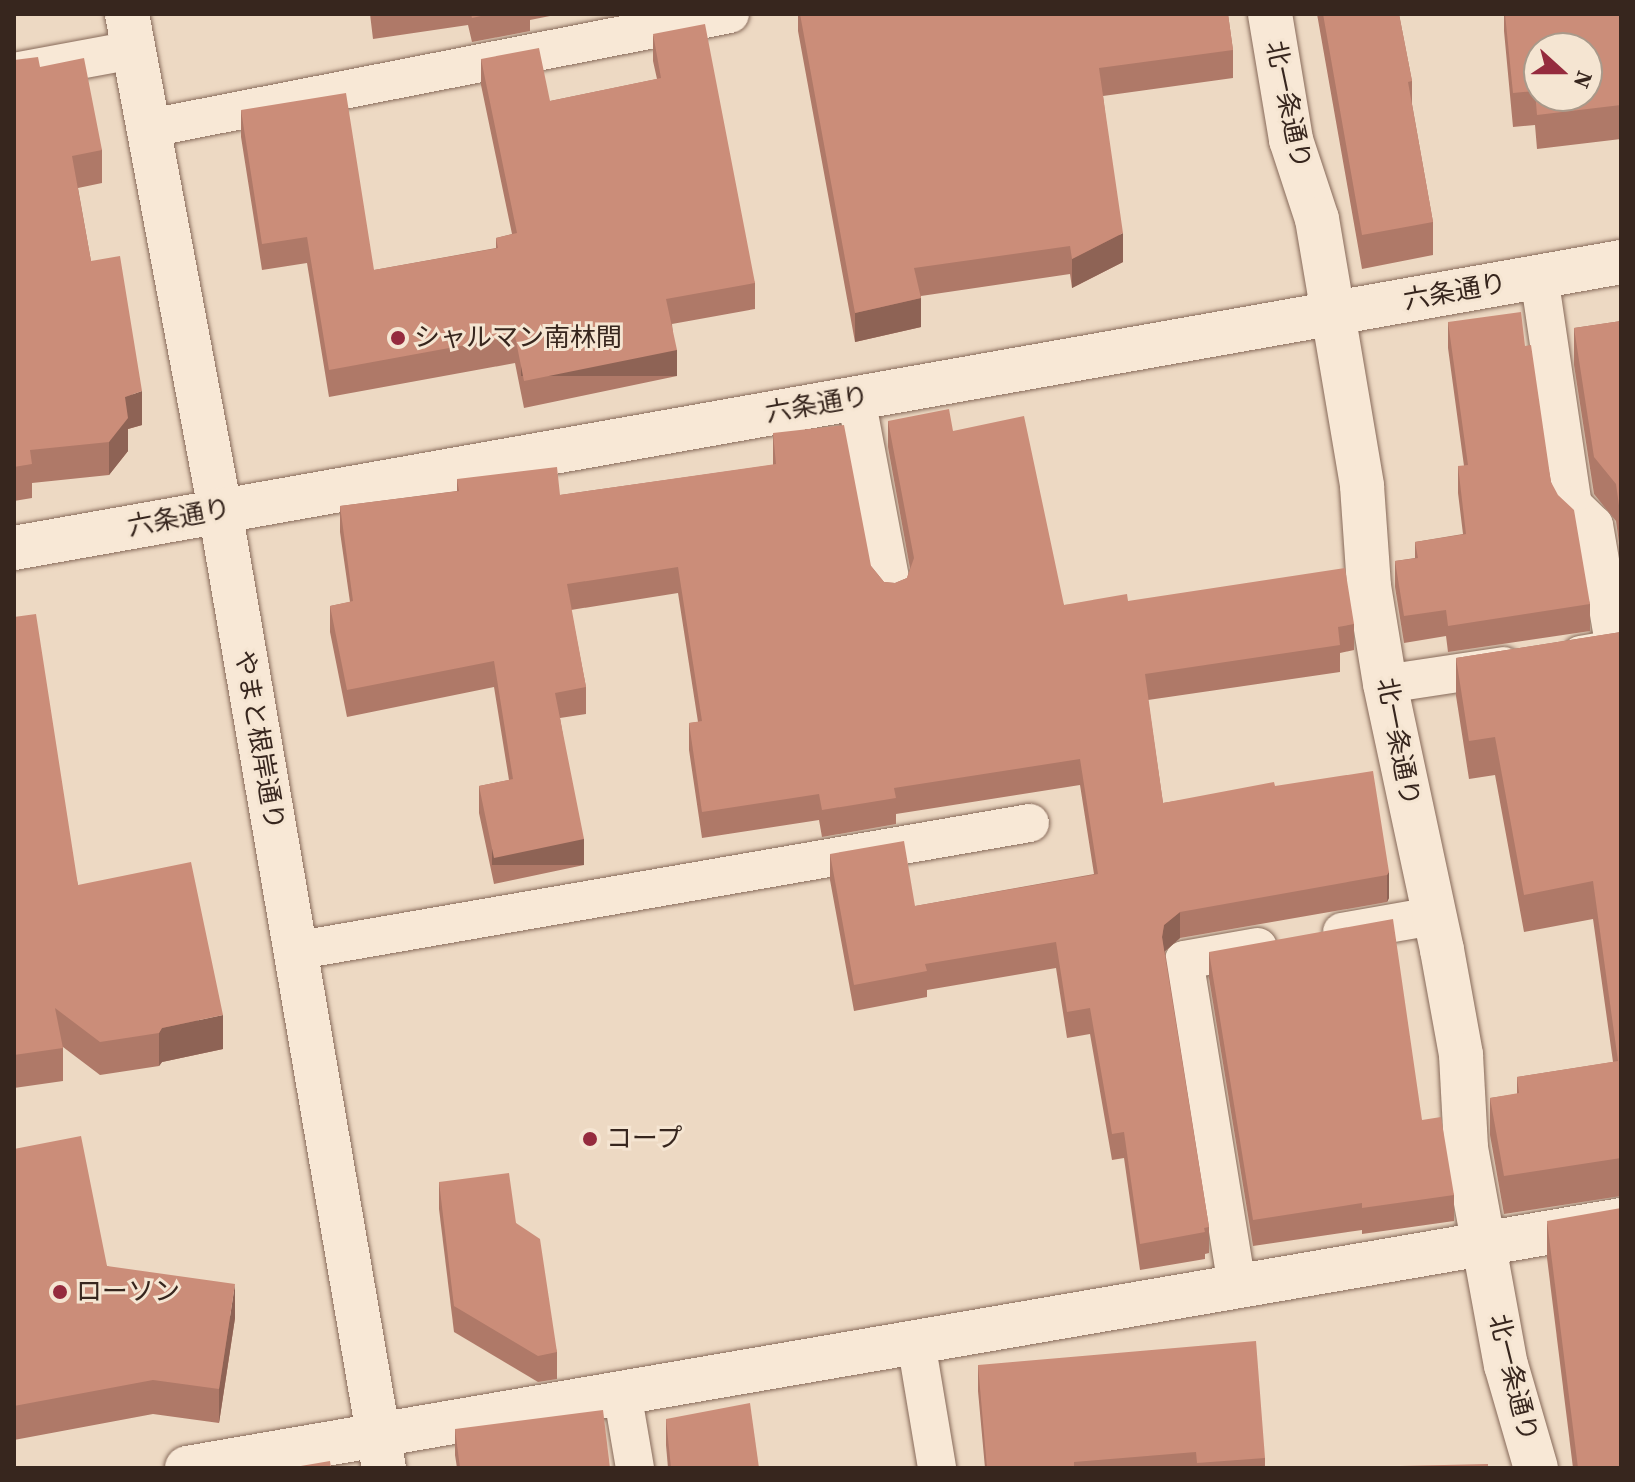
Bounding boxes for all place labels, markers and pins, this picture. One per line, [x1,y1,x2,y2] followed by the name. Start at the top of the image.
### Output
[414,322,622,354] place label: シャルマン南林間
[389,329,407,347] marker: シャルマン南林間
[606,1123,684,1155] place label: コープ
[581,1130,599,1148] marker: コープ
[76,1276,180,1308] place label: ローソン
[51,1283,69,1301] marker: ローソン

